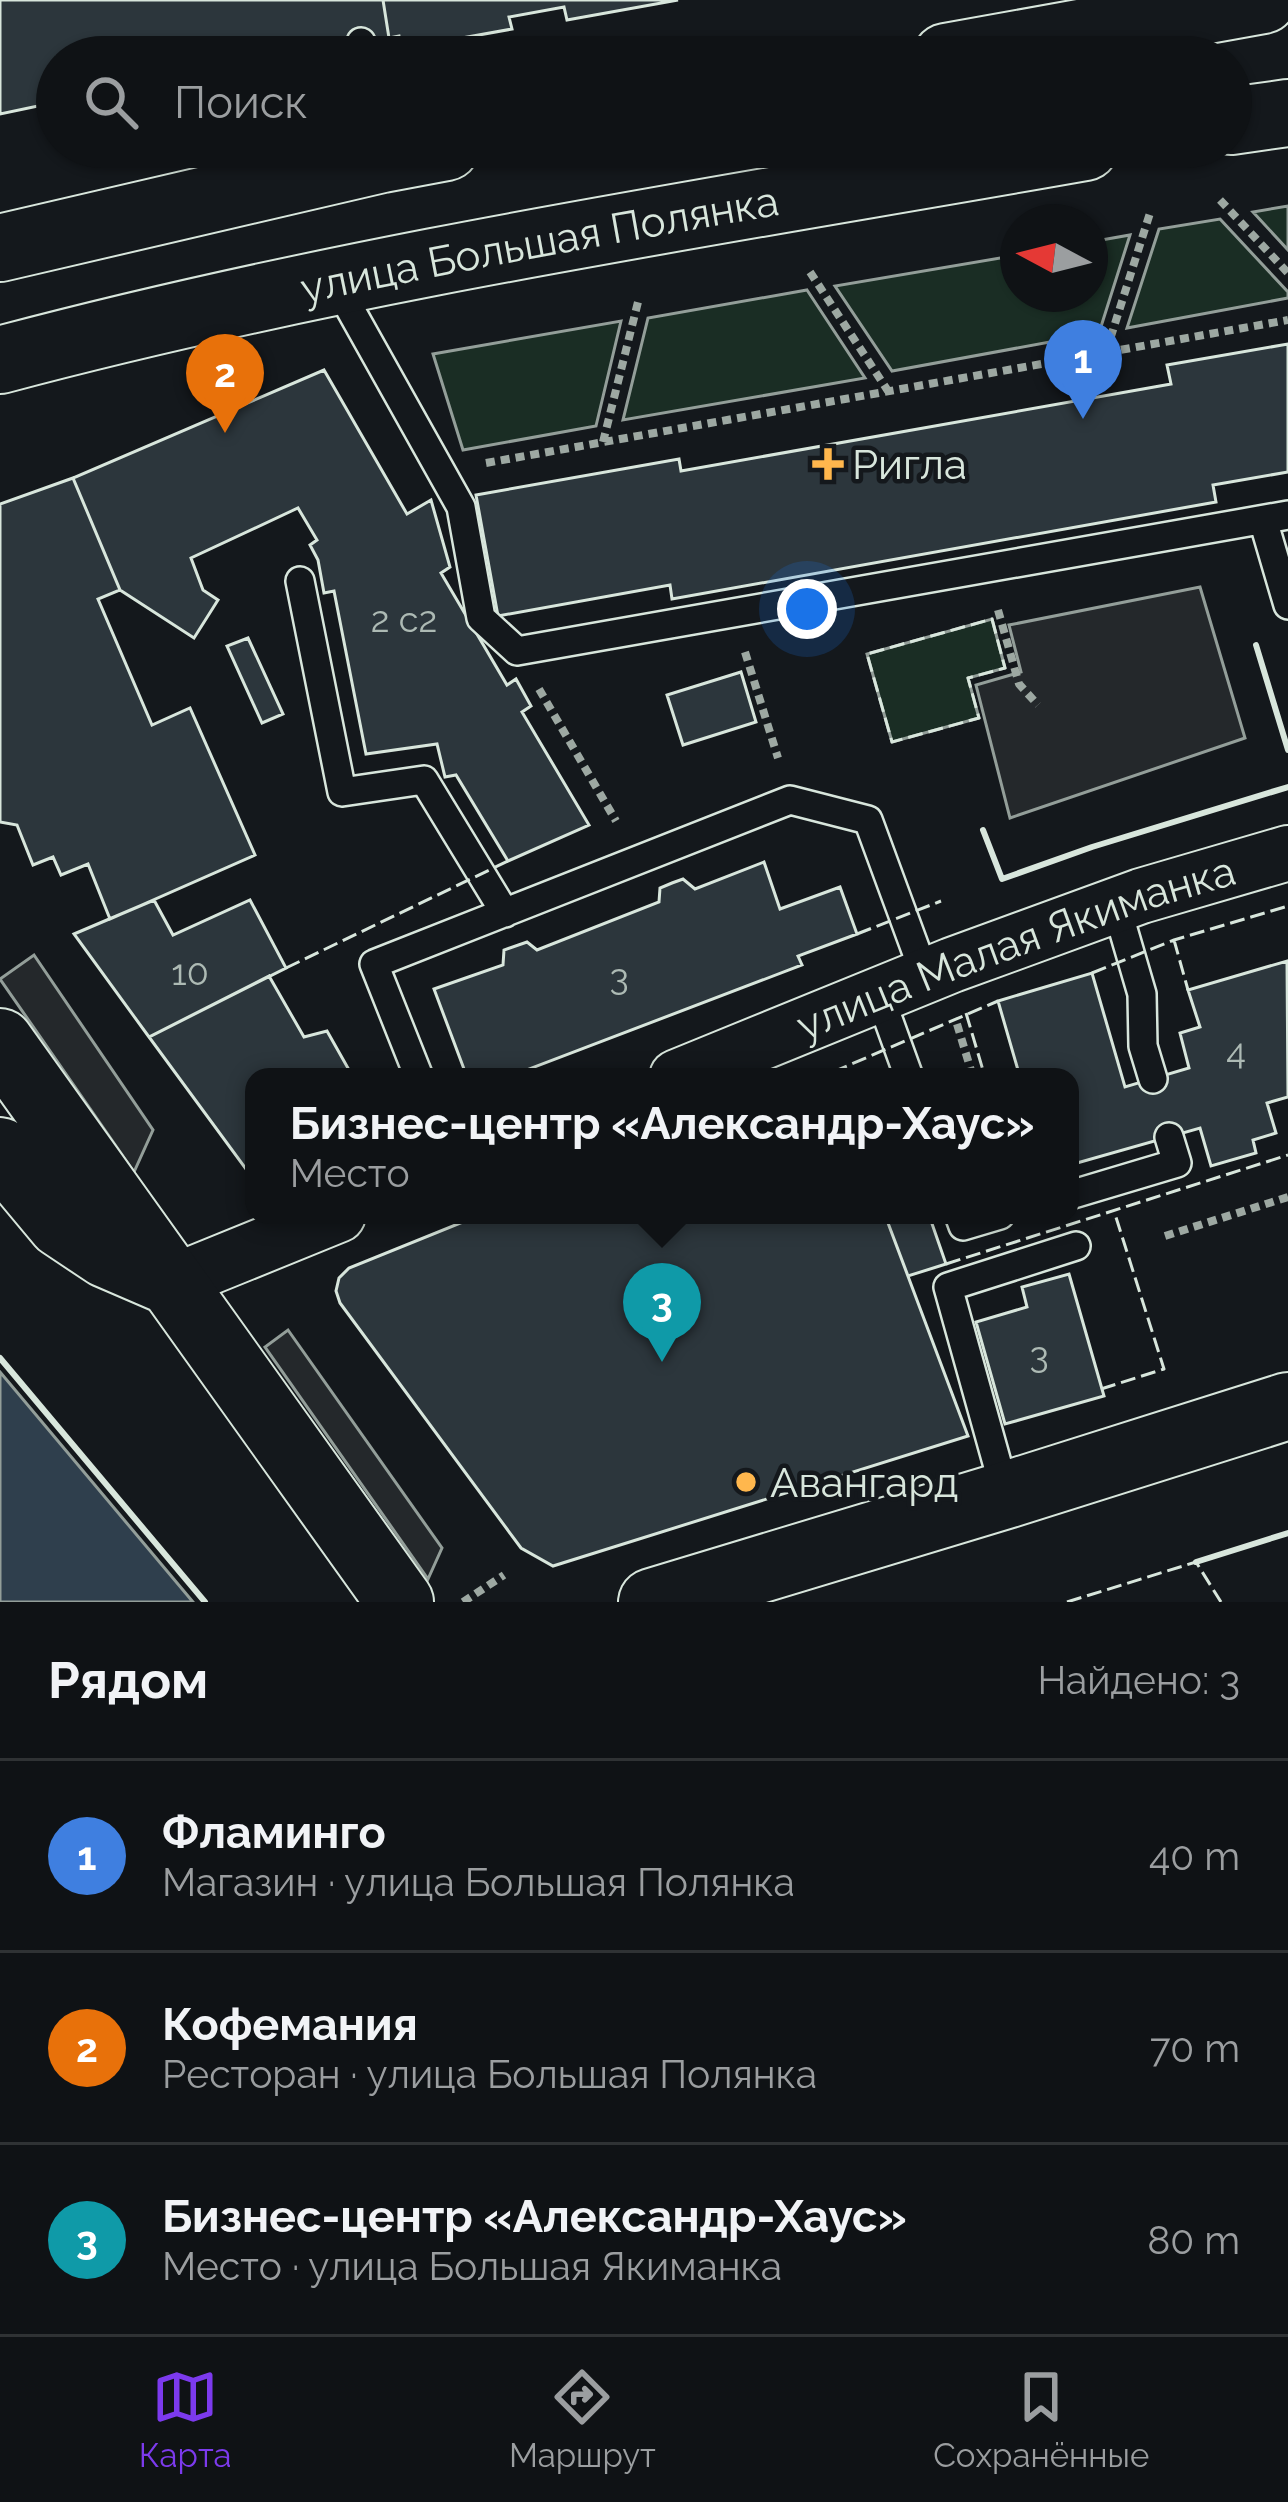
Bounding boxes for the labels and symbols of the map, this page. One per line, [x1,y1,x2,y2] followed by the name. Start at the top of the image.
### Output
[296,176,782,313] street label: улица Большая Полянка
[1000,204,1108,312] north arrow
[1044,320,1122,419] pin: 1
[186,334,264,433] pin: 2
[852,440,967,489] place label: Ригла
[815,451,841,477] marker: Ригла
[777,579,837,639] your location
[371,598,437,640] house number: 2 с2
[789,845,1241,1050] street label: улица Малая Якиманка
[171,951,209,993] house number: 10
[609,956,629,998] house number: 3
[1226,1030,1246,1072] house number: 4
[623,1263,701,1362] pin: 3
[1029,1334,1049,1376] house number: 3
[770,1458,958,1507] place label: Авангард
[733,1469,759,1495] marker: Авангард

